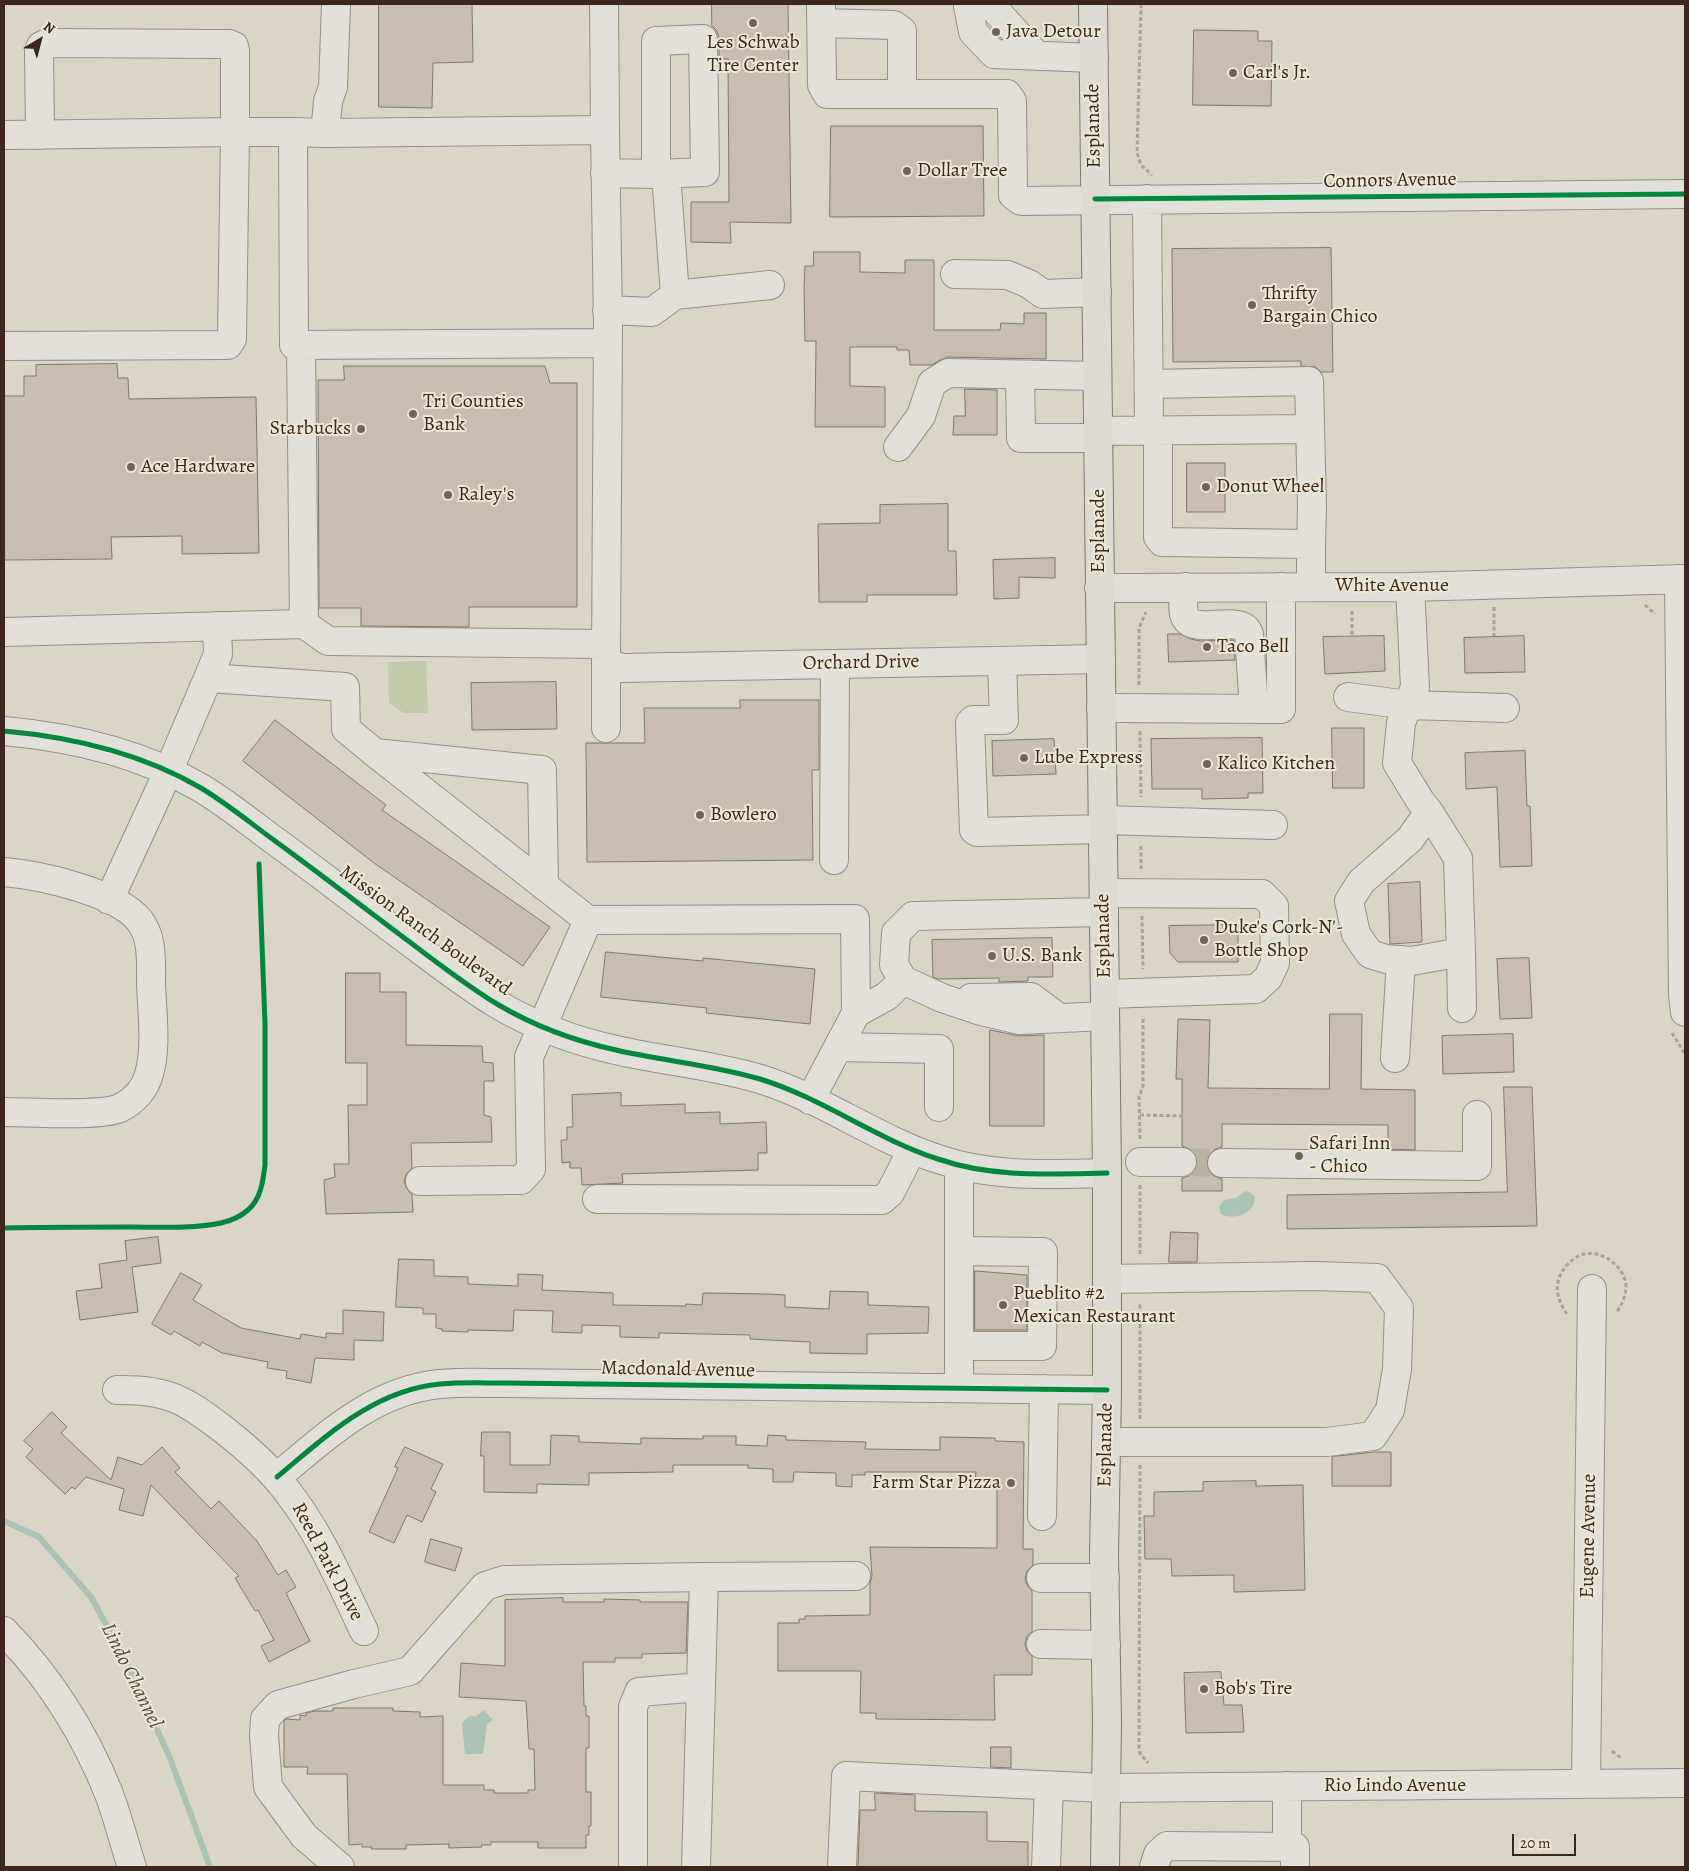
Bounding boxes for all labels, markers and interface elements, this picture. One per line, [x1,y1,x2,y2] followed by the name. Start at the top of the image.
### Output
[15,15,65,65] north arrow
[40,17,59,38] text: N
[747,17,759,29] marker: Les Schwab Tire Center
[1006,20,1101,44] place label: Java Detour
[990,26,1002,38] marker: Java Detour
[706,31,800,78] place label: Les Schwab Tire Center
[1243,61,1311,85] place label: Carl's Jr.
[1227,67,1239,79] marker: Carl's Jr.
[1081,83,1107,169] street label: Esplanade
[917,159,1007,183] place label: Dollar Tree
[901,165,913,177] marker: Dollar Tree
[1323,168,1457,194] street label: Connors Avenue
[1262,282,1378,329] place label: Thrifty Bargain Chico
[1246,299,1258,311] marker: Thrifty Bargain Chico
[423,390,524,437] place label: Tri Counties Bank
[407,408,419,420] marker: Tri Counties Bank
[269,417,351,441] place label: Starbucks
[355,423,367,435] marker: Starbucks
[141,455,255,479] place label: Ace Hardware
[125,461,137,473] marker: Ace Hardware
[1216,475,1324,499] place label: Donut Wheel
[1200,481,1212,493] marker: Donut Wheel
[458,483,515,507] place label: Raley's
[442,489,454,501] marker: Raley's
[1087,489,1111,573] street label: Esplanade
[1335,574,1449,598] street label: White Avenue
[1217,635,1289,659] place label: Taco Bell
[1201,641,1213,653] marker: Taco Bell
[802,650,920,676] street label: Orchard Drive
[1034,746,1142,770] place label: Lube Express
[1018,752,1030,764] marker: Lube Express
[1217,752,1335,776] place label: Kalico Kitchen
[1201,758,1213,770] marker: Kalico Kitchen
[710,803,777,827] place label: Bowlero
[694,809,706,821] marker: Bowlero
[334,861,516,1001] street label: Mission Ranch Boulevard
[1091,893,1117,979] street label: Esplanade
[1214,916,1343,963] place label: Duke's Cork-N'- Bottle Shop
[1198,934,1210,946] marker: Duke's Cork-N'- Bottle Shop
[1002,944,1082,968] place label: U.S. Bank
[986,950,998,962] marker: U.S. Bank
[1309,1132,1390,1179] place label: Safari Inn - Chico
[1293,1150,1305,1162] marker: Safari Inn - Chico
[1013,1282,1175,1329] place label: Pueblito #2 Mexican Restaurant
[997,1299,1009,1311] marker: Pueblito #2 Mexican Restaurant
[601,1357,755,1383] street label: Macdonald Avenue
[1093,1402,1119,1488] street label: Esplanade
[872,1471,1001,1495] place label: Farm Star Pizza
[1576,1473,1602,1599] street label: Eugene Avenue
[1005,1477,1017,1489] marker: Farm Star Pizza
[286,1499,368,1625] street label: Reed Park Drive
[95,1619,167,1733] water label: Lindo Channel
[1214,1677,1293,1701] place label: Bob's Tire
[1198,1683,1210,1695] marker: Bob's Tire
[1324,1774,1466,1798] street label: Rio Lindo Avenue
[1514,1824,1578,1856] scale bar
[1520,1833,1551,1853] text: 20 m

